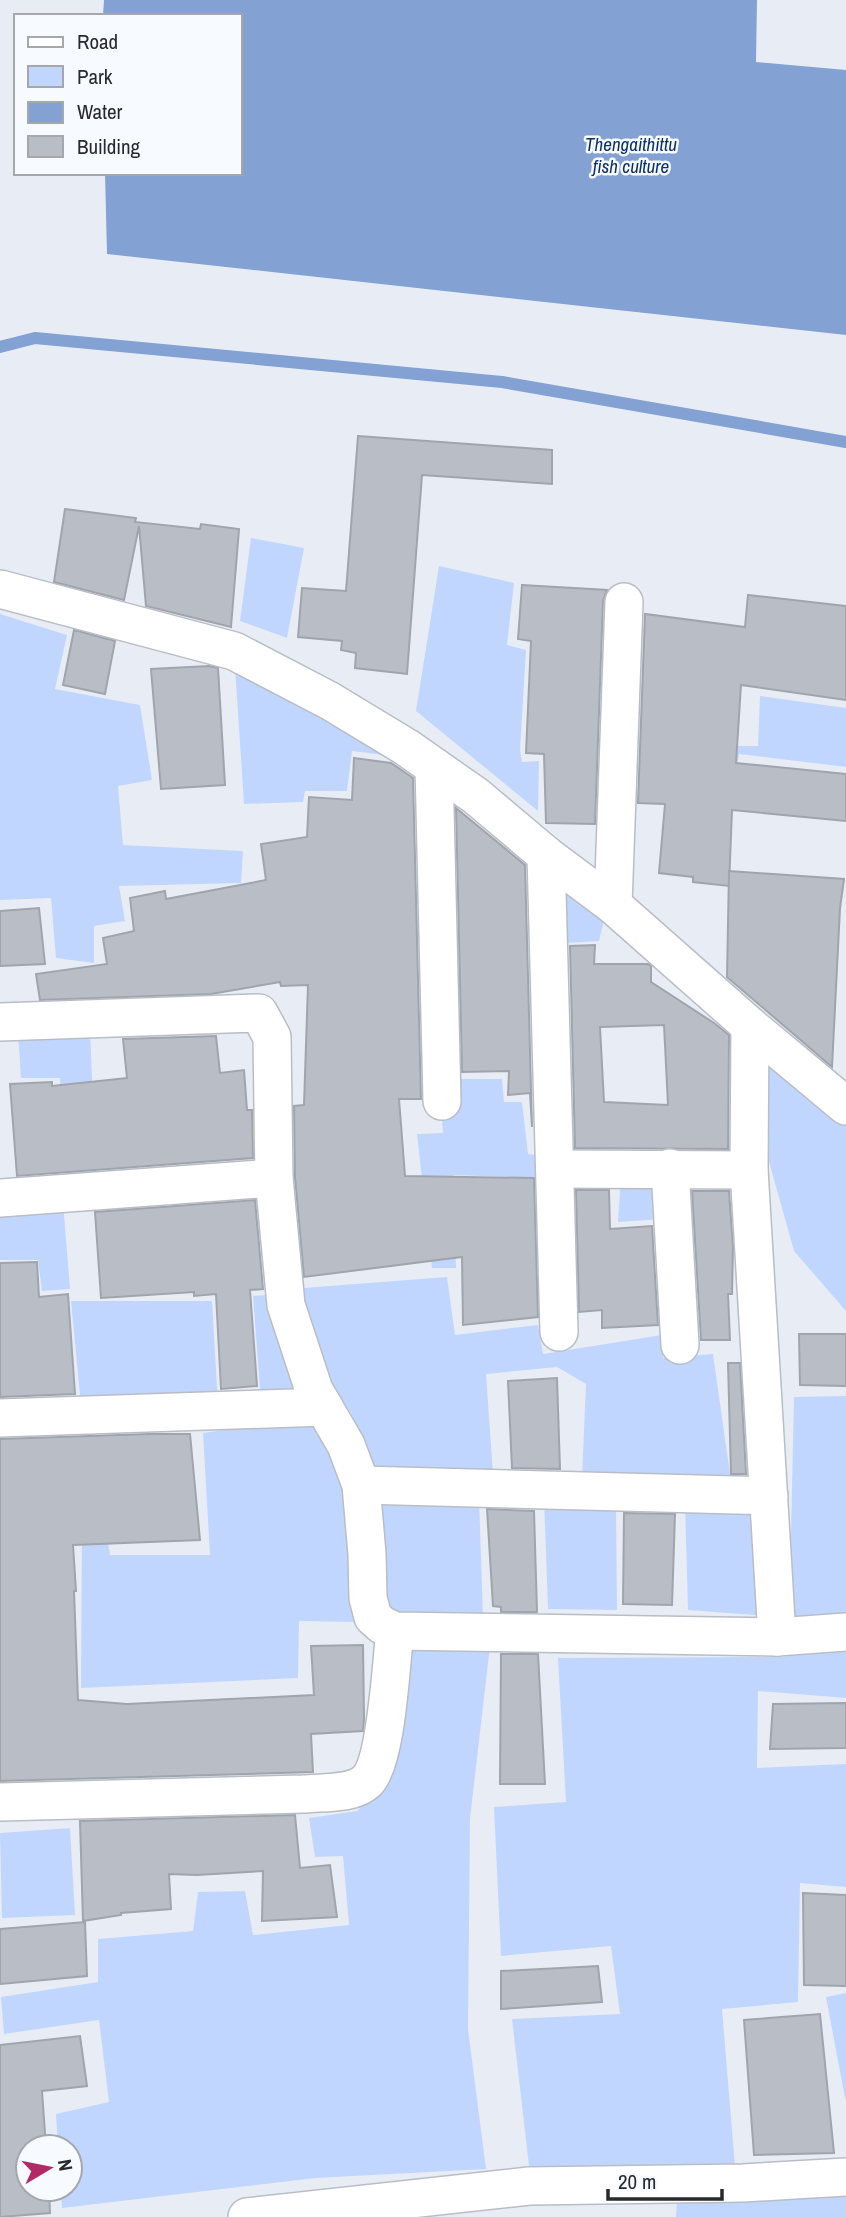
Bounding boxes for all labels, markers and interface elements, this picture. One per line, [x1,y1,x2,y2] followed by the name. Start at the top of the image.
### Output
[14,14,242,175] legend
[77,27,118,56] text: Road
[77,62,113,91] text: Park
[77,97,123,126] text: Water
[585,131,677,179] water label: Thengaithittu fish culture
[77,132,141,161] text: Building
[14,2133,84,2203] north arrow
[52,2157,80,2173] text: N
[608,2158,722,2202] scale bar
[618,2167,656,2196] text: 20 m

